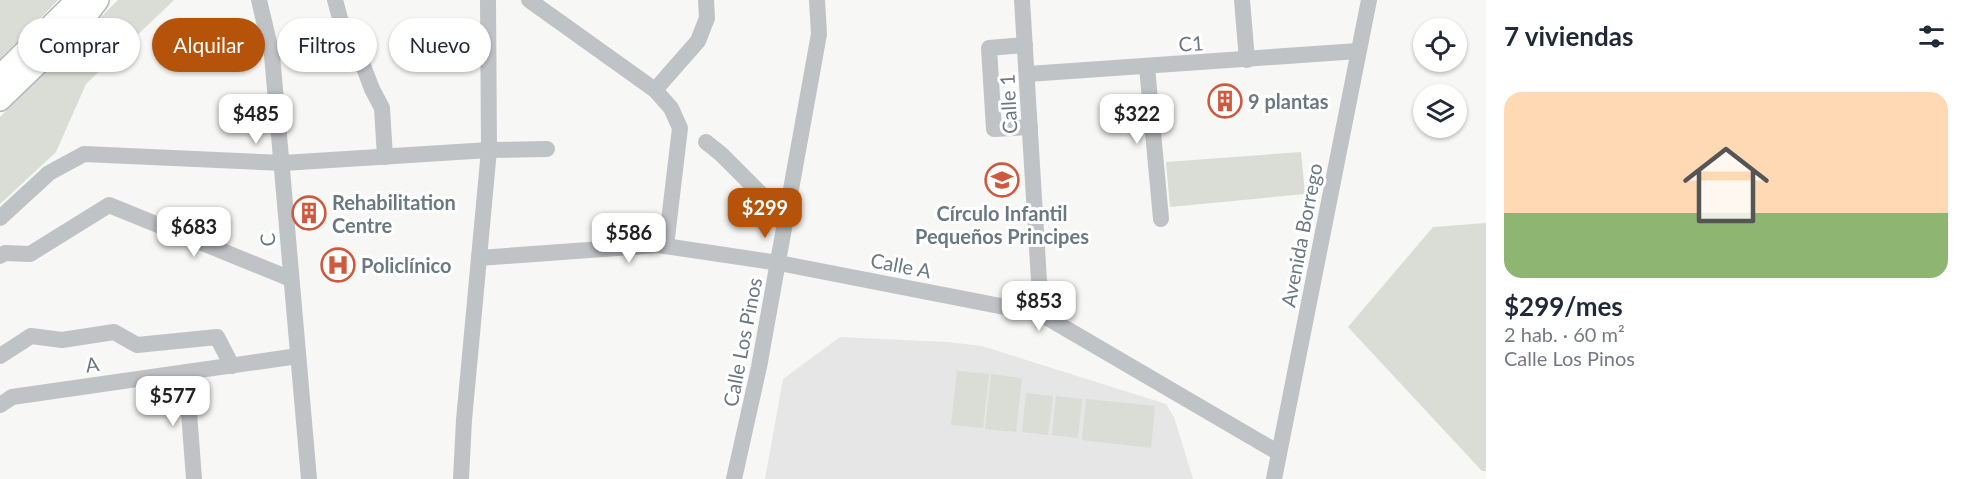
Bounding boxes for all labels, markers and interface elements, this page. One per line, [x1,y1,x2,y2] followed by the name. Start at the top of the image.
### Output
[18,18,140,72] chip: Comprar
[152,18,265,72] chip: Alquilar
[277,18,377,72] chip: Filtros
[389,18,491,72] chip: Nuevo
[1413,18,1467,138] map controls
[1413,18,1467,72] button: locate
[1504,20,1633,52] text: 7 viviendas
[1915,20,1948,53] icon: filters
[1178,30,1204,56] street label: C1
[994,73,1022,135] street label: Calle 1
[1207,83,1243,119] building icon: 9 plantas
[1413,84,1467,138] button: layers
[1248,89,1329,113] place label: 9 plantas
[220,94,292,145] pin: $485
[1101,94,1173,145] pin: $322
[233,101,279,125] text: $485
[1114,101,1160,125] text: $322
[1672,131,1780,239] icon: home
[1275,161,1327,309] street label: Avenida Borrego
[984,162,1020,198] school or university icon: Círculo Infantil Pequeños Principes
[729,188,801,239] pin: $299
[332,190,456,237] place label: Rehabilitation Centre
[291,195,327,231] building icon: Rehabilitation Centre
[742,195,788,219] text: $299
[915,201,1089,248] place label: Círculo Infantil Pequeños Principes
[158,207,230,258] pin: $683
[593,213,665,264] pin: $586
[171,214,217,238] text: $683
[606,220,652,244] text: $586
[255,232,279,248] street label: C
[320,247,356,283] hospital icon: Policlínico
[869,247,934,283] street label: Calle A
[361,253,451,277] place label: Policlínico
[718,275,766,409] street label: Calle Los Pinos
[1003,281,1075,332] pin: $853
[1016,288,1062,312] text: $853
[1504,290,1623,322] text: $299/mes
[1504,322,1625,346] text: 2 hab. · 60 m²
[1504,346,1635,370] text: Calle Los Pinos
[84,351,101,377] street label: A
[137,376,209,427] pin: $577
[150,383,196,407] text: $577

